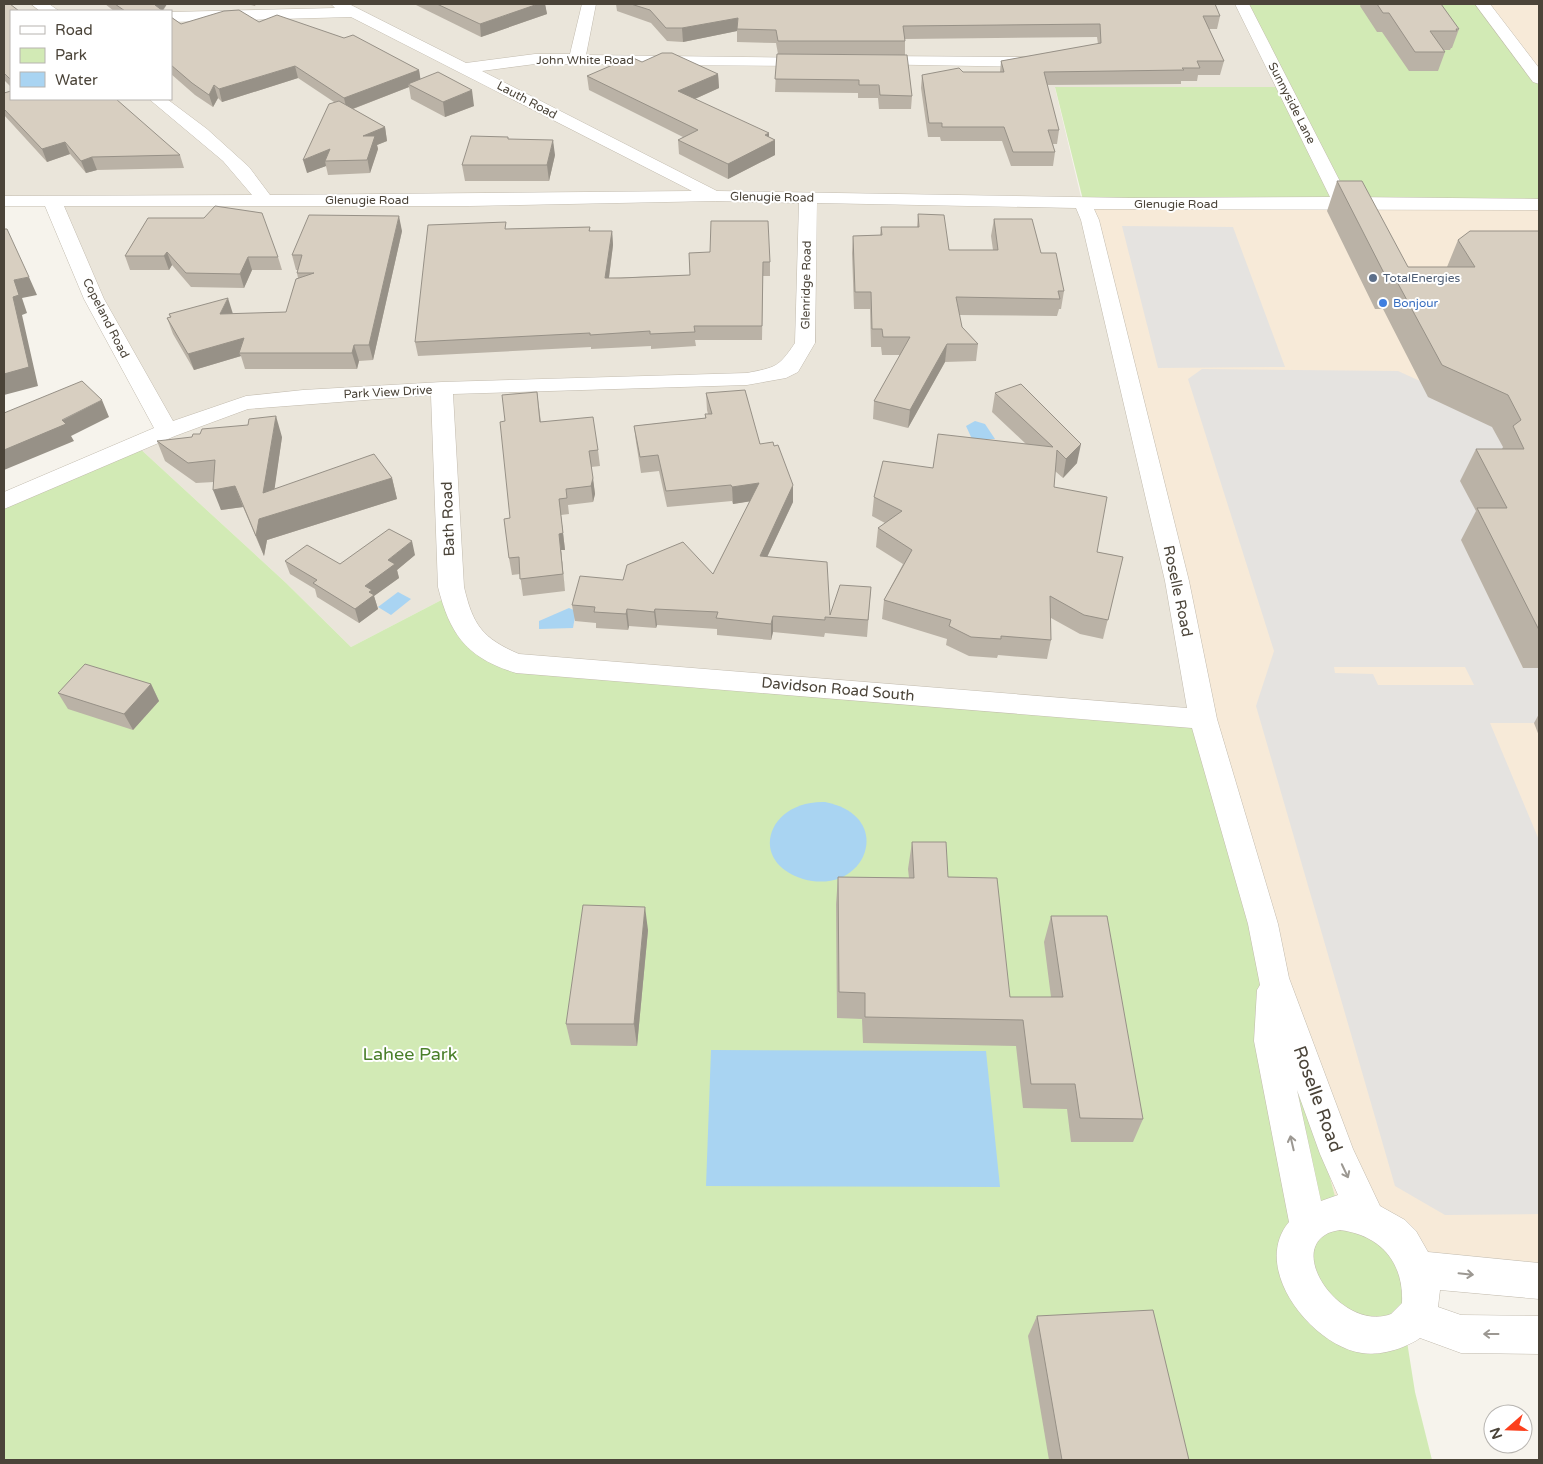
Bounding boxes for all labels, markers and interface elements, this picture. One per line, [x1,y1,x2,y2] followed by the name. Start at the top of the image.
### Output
[10,10,172,100] legend
[55,21,93,39] text: Road
[55,46,87,64] text: Park
[536,53,634,67] street label: John White Road
[1265,60,1319,146] street label: Sunnyside Lane
[55,71,98,89] text: Water
[495,78,559,122] street label: Lauth Road
[730,189,814,205] street label: Glenugie Road
[325,193,409,207] street label: Glenugie Road
[1134,197,1218,211] street label: Glenugie Road
[798,240,814,330] street label: Glenridge Road
[1383,271,1460,285] place label: TotalEnergies
[1367,272,1379,284] marker: TotalEnergies
[80,276,132,360] street label: Copeland Road
[1393,296,1439,310] place label: Bonjour
[1377,297,1389,309] marker: Bonjour
[343,383,433,401] street label: Park View Drive
[438,481,458,557] street label: Bath Road
[1160,544,1196,638] street label: Roselle Road
[761,673,915,705] street label: Davidson Road South
[363,1043,458,1065] park label: Lahee Park
[1289,1043,1347,1155] street label: Roselle Road
[1287,1135,1296,1151] one-way arrow
[1341,1163,1351,1178] one-way arrow
[1458,1269,1474,1279] one-way arrow
[1483,1329,1499,1339] one-way arrow
[1483,1404,1533,1454] north arrow
[1486,1425,1506,1441] text: N

